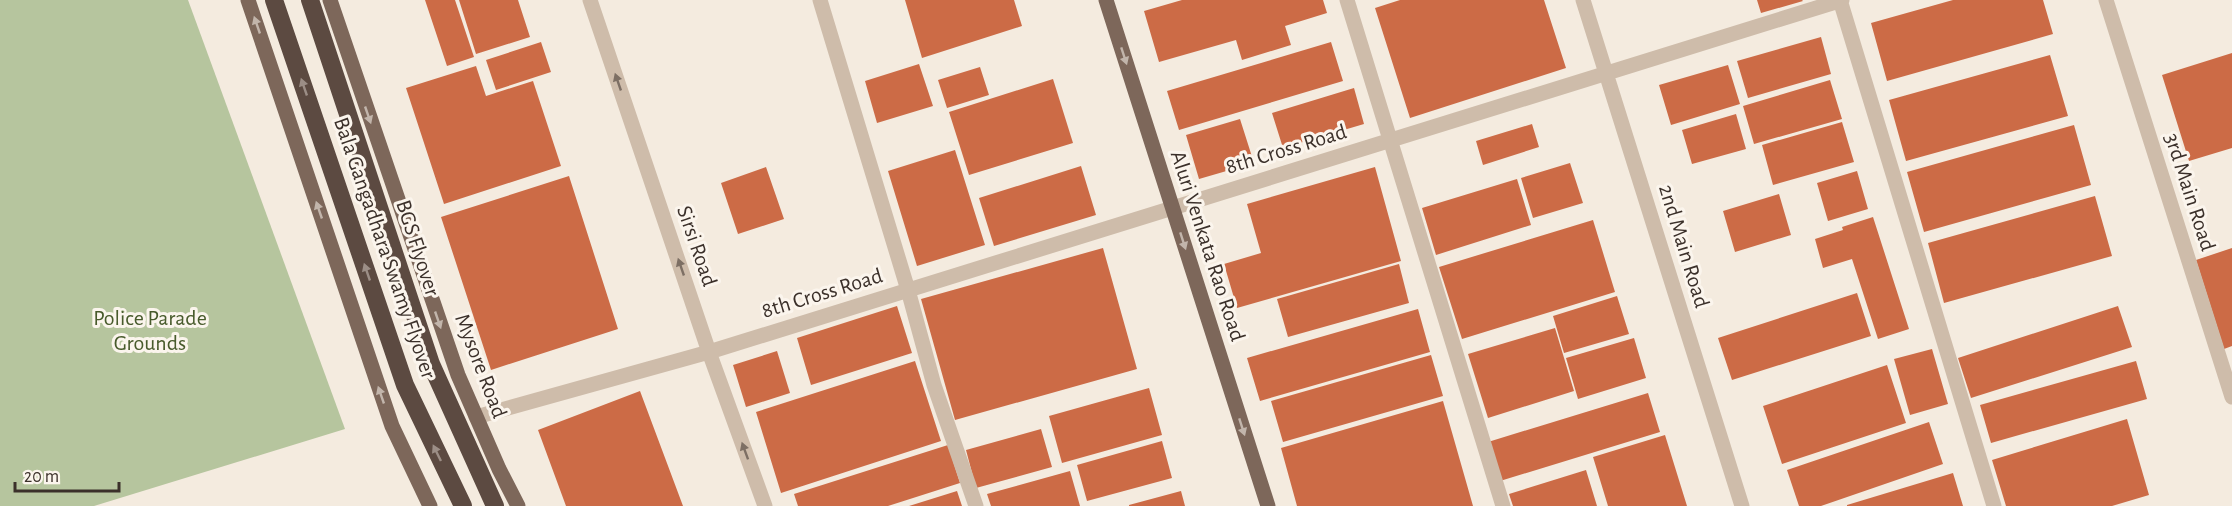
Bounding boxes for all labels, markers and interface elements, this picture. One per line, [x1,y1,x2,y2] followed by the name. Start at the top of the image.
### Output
[251,16,261,34] one-way arrow
[1119,47,1129,65] one-way arrow
[613,73,622,91] one-way arrow
[299,78,308,96] one-way arrow
[364,106,374,124] one-way arrow
[330,114,440,382] street label: Bala Gangadhara Swamy Flyover
[1223,120,1349,178] street label: 8th Cross Road
[2161,130,2219,254] street label: 3rd Main Road
[1167,148,1249,344] street label: Aluri Venkata Rao Road
[1655,182,1713,310] street label: 2nd Main Road
[392,197,444,299] street label: BGS Flyover
[314,201,323,219] one-way arrow
[673,203,721,289] street label: Sirsi Road
[1179,232,1188,250] one-way arrow
[675,258,685,276] one-way arrow
[361,263,371,281] one-way arrow
[759,264,885,322] street label: 8th Cross Road
[93,307,207,354] park label: Police Parade Grounds
[434,311,444,329] one-way arrow
[451,311,511,421] street label: Mysore Road
[376,386,386,404] one-way arrow
[1238,418,1248,436] one-way arrow
[740,442,750,460] one-way arrow
[433,445,442,462] one-way arrow
[15,455,118,493] scale bar
[24,468,59,486] text: 20 m

